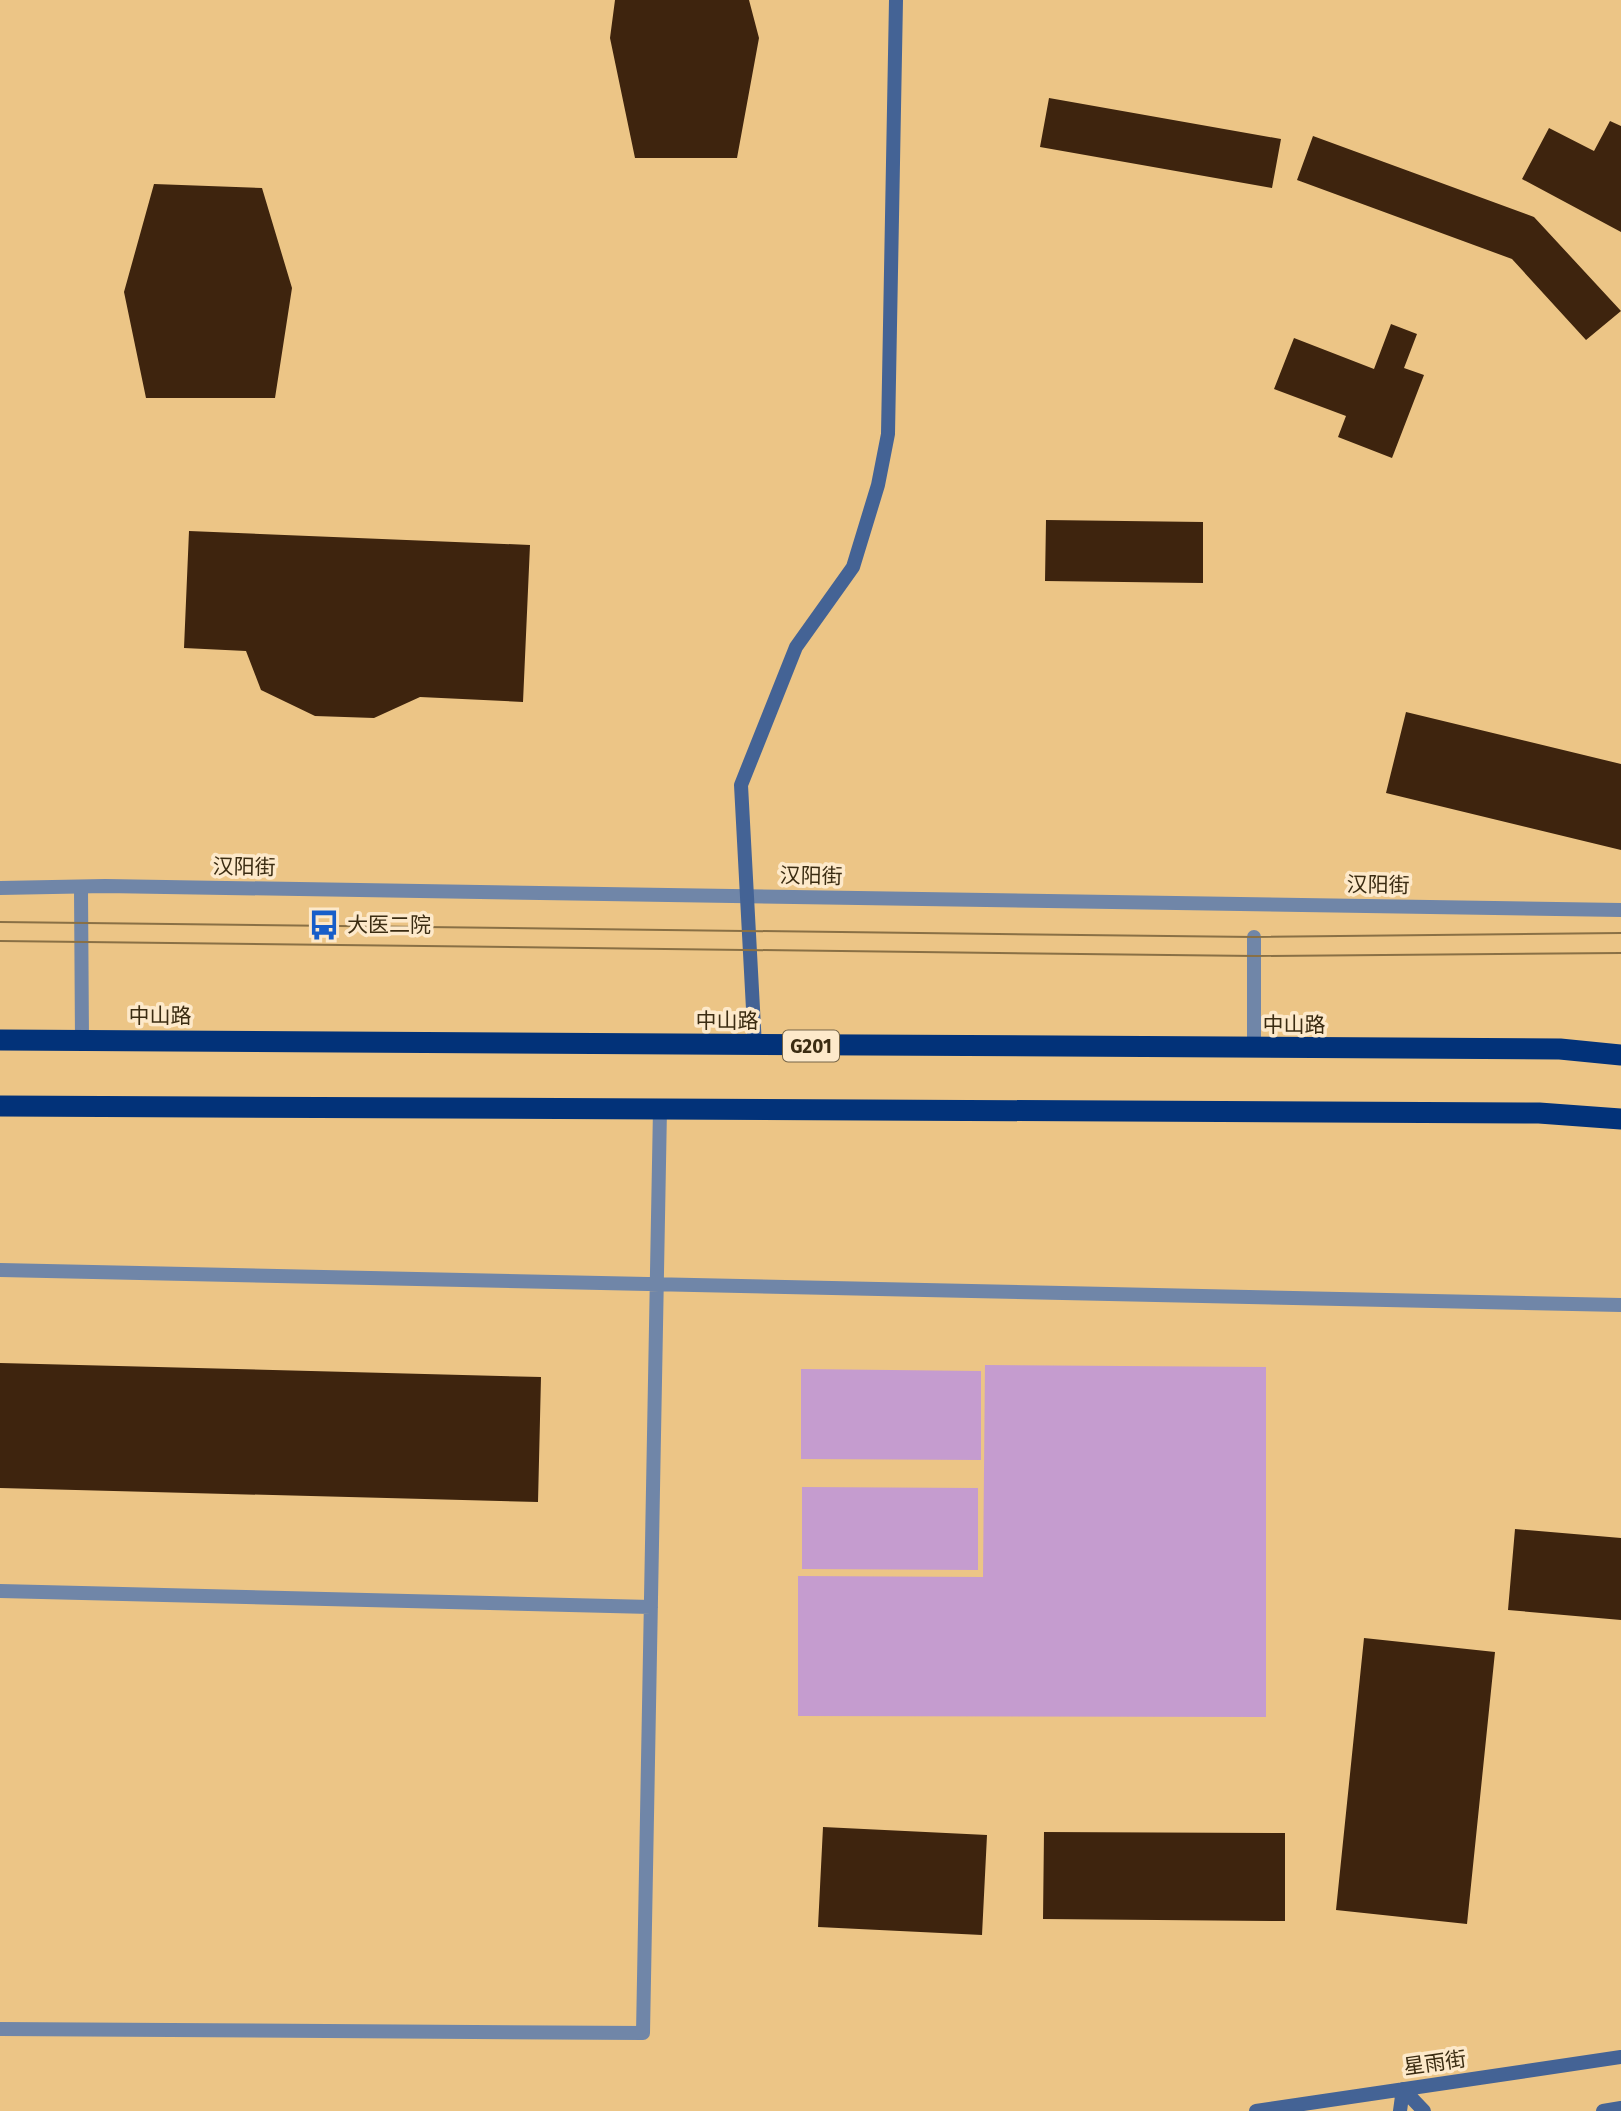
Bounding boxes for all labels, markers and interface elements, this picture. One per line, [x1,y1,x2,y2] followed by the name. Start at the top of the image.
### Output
[212,853,276,881] street label: 汉阳街
[779,862,843,890] street label: 汉阳街
[1346,871,1410,899] street label: 汉阳街
[307,908,341,942] bus stop icon: 大医二院
[347,912,431,938] place label: 大医二院
[129,1003,192,1029] street label: 中山路
[696,1008,759,1034] street label: 中山路
[1263,1012,1326,1038] street label: 中山路
[783,1030,839,1062] road number: G201
[1402,2046,1468,2080] street label: 星雨街

